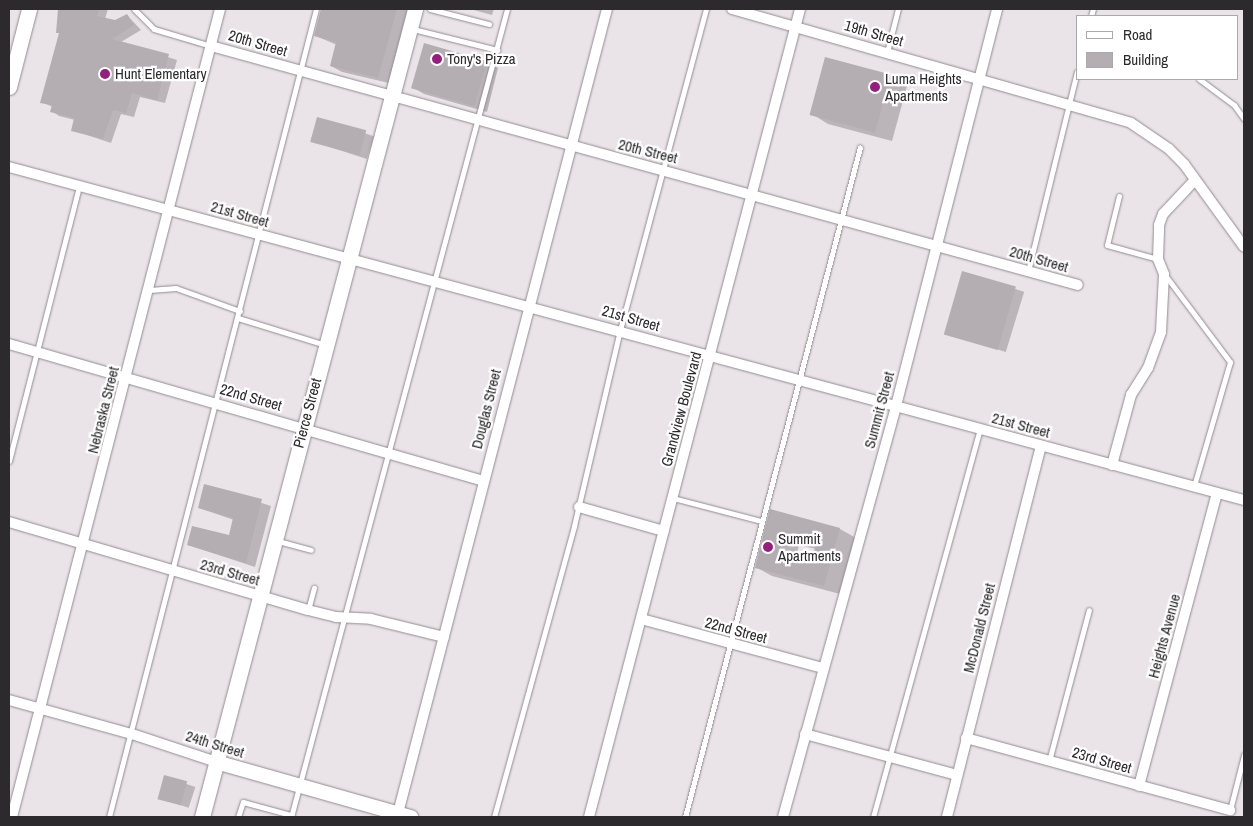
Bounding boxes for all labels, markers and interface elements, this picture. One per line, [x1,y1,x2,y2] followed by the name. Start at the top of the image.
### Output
[1076,15,1238,80] legend
[843,16,905,50] street label: 19th Street
[1123,24,1152,45] text: Road
[227,26,289,60] street label: 20th Street
[1123,49,1168,70] text: Building
[447,50,516,68] place label: Tony's Pizza
[431,53,443,65] marker: Tony's Pizza
[115,65,207,83] place label: Hunt Elementary
[99,68,111,80] marker: Hunt Elementary
[885,69,962,104] place label: Luma Heights Apartments
[869,81,881,93] marker: Luma Heights Apartments
[617,135,679,167] street label: 20th Street
[209,197,271,231] street label: 21st Street
[1008,242,1070,276] street label: 20th Street
[600,301,662,335] street label: 21st Street
[657,350,705,468] street label: Grandview Boulevard
[84,365,122,455] street label: Nebraska Street
[467,367,505,451] street label: Douglas Street
[860,370,898,450] street label: Summit Street
[289,376,325,450] street label: Pierce Street
[218,380,284,414] street label: 22nd Street
[990,409,1052,441] street label: 21st Street
[778,529,841,564] place label: Summit Apartments
[762,541,774,553] marker: Summit Apartments
[198,555,262,589] street label: 23rd Street
[959,581,999,675] street label: McDonald Street
[1144,592,1184,680] street label: Heights Avenue
[703,613,769,647] street label: 22nd Street
[184,727,246,761] street label: 24th Street
[1070,743,1134,777] street label: 23rd Street

